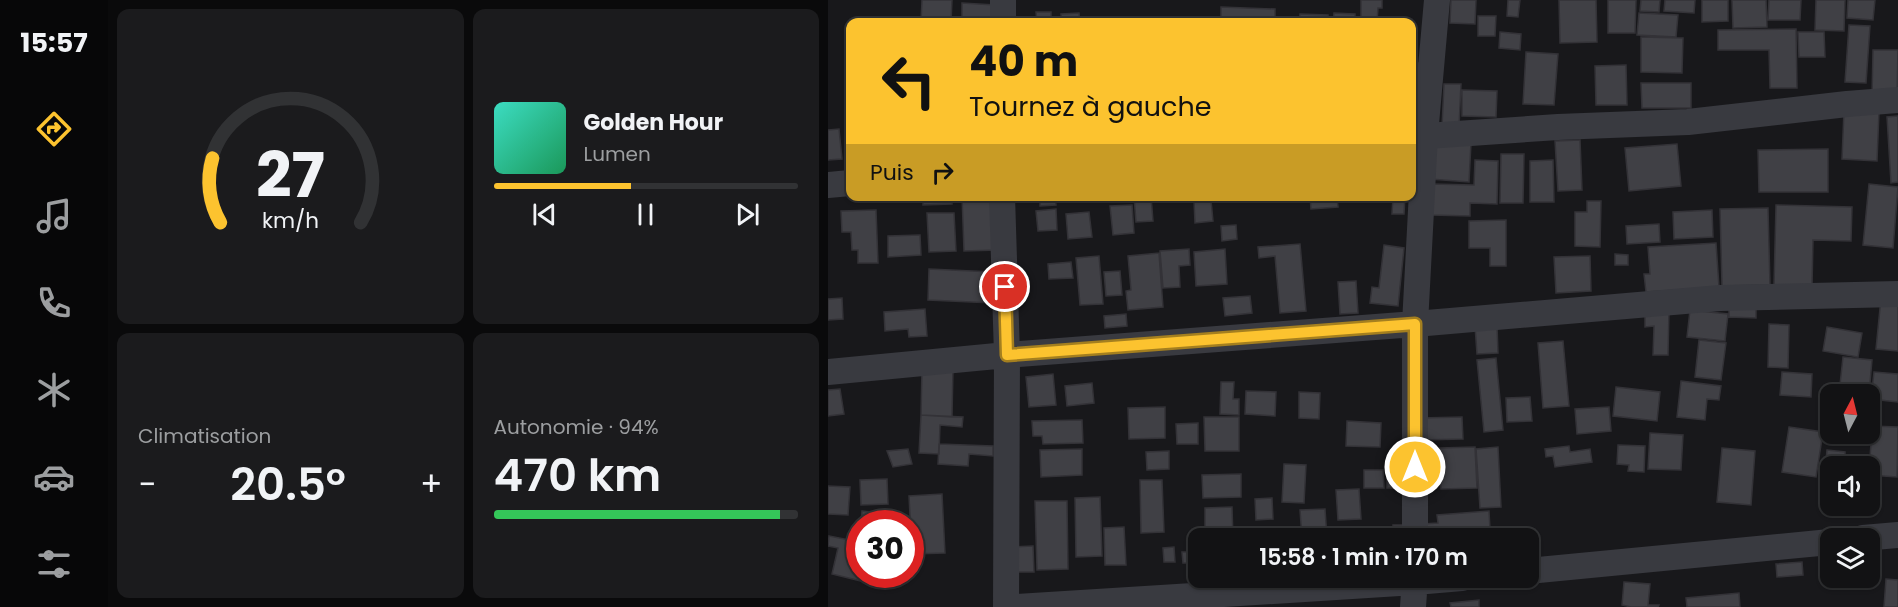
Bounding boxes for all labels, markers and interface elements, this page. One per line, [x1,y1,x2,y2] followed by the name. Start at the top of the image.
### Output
[20,24,88,61] text: 15:57
[969,32,1078,91] text: 40 m
[870,42,948,120] icon: left
[969,88,1211,125] text: Tournez à gauche
[584,107,723,138] text: Golden Hour
[33,108,75,150] icon: directions
[256,132,325,220] text: 27
[584,140,651,168] text: Lumen
[926,156,959,189] icon: right
[870,157,914,188] text: Puis
[33,195,75,237] icon: music
[528,198,561,231] icon: previous
[629,198,662,231] icon: pause
[731,198,764,231] icon: next
[262,206,319,237] text: km/h
[979,261,1030,312] pin
[988,270,1021,303] icon: arrive
[33,282,75,324] icon: phone
[33,369,75,411] icon: climate
[1820,384,1880,444] north arrow
[1820,384,1880,588] map controls
[494,413,659,441] text: Autonomie · 94%
[138,422,271,450] text: Climatisation
[1383,435,1447,499] position arrow
[494,444,661,507] text: 470 km
[230,453,346,516] text: 20.5°
[33,456,75,498] icon: car
[1820,456,1880,516] button: sound
[138,461,156,508] text: −
[420,461,442,508] text: +
[846,510,924,588] speed limit sign: 30
[1820,528,1880,588] button: layers
[1259,542,1468,573] text: 15:58 · 1 min · 170 m
[33,543,75,585] icon: filters

